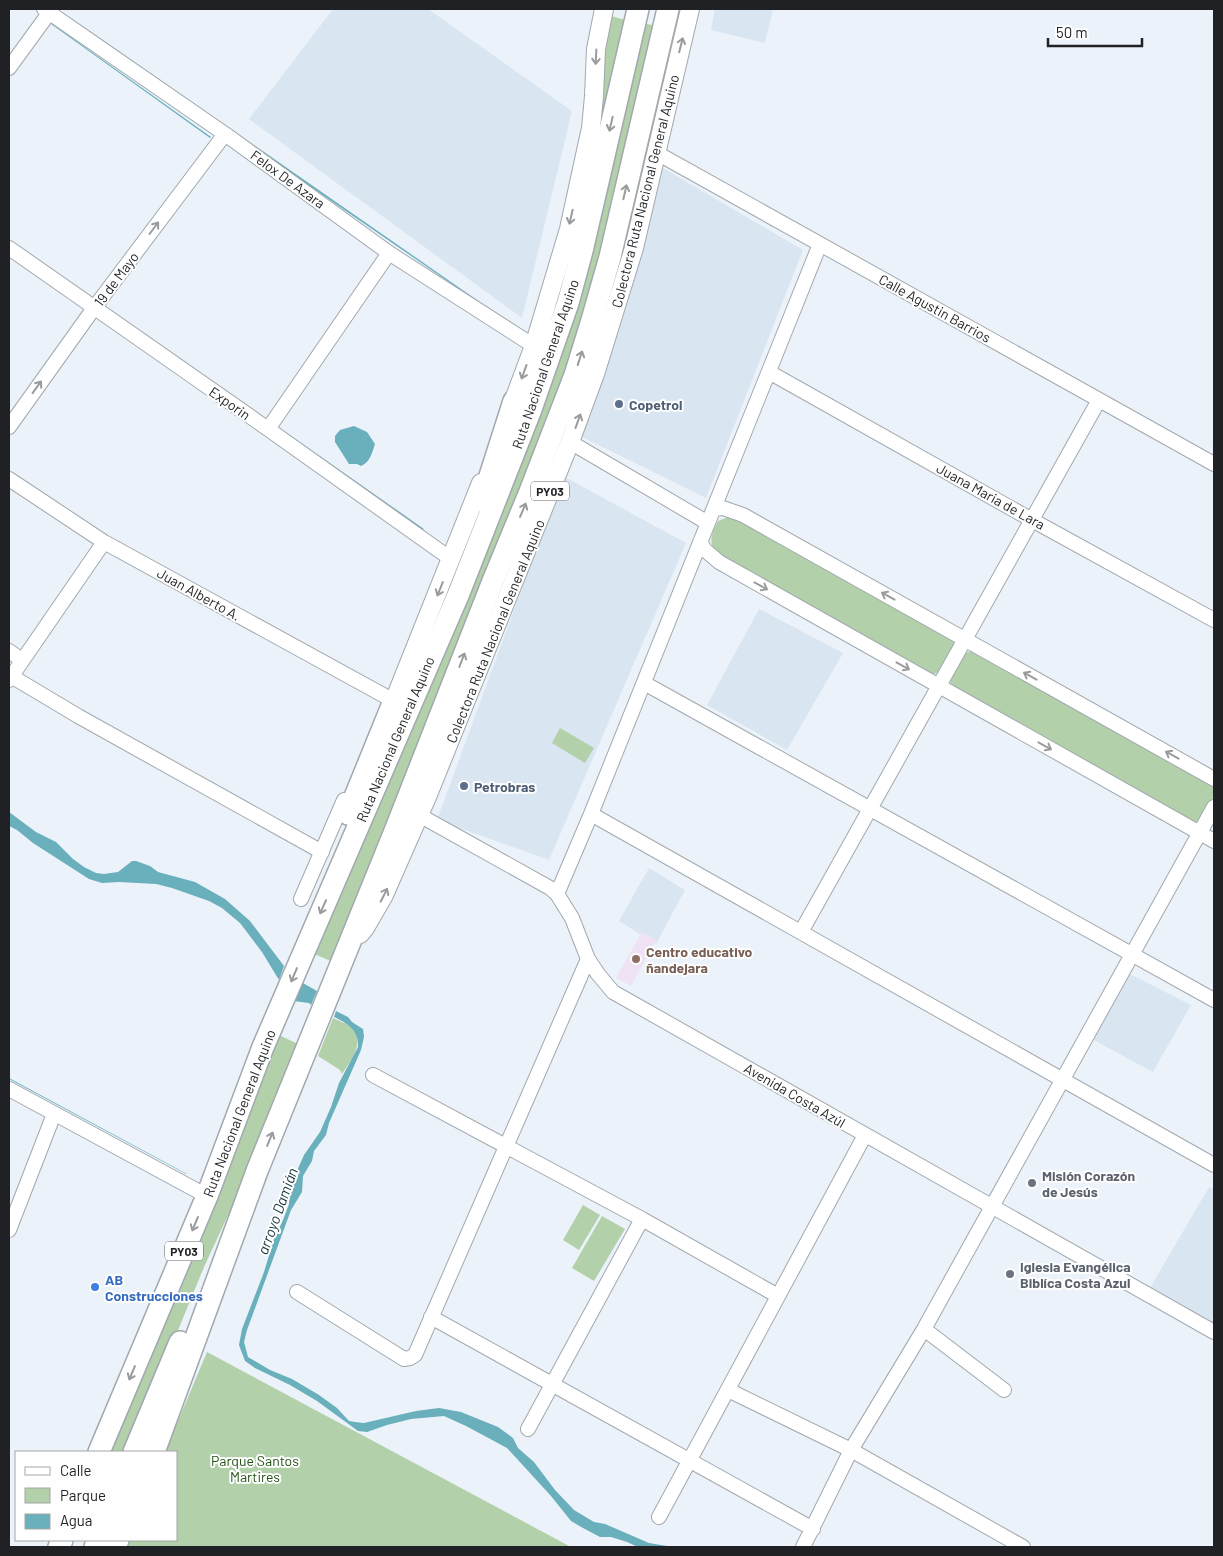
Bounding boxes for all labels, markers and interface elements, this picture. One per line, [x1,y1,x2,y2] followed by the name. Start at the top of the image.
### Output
[1048,15,1142,47] scale bar
[1056,23,1088,41] text: 50 m
[677,38,686,54] one-way arrow
[591,48,601,64] one-way arrow
[608,73,682,309] street label: Colectora Ruta Nacional General Aquino
[606,116,615,132] one-way arrow
[247,146,329,212] street label: Felox De Azara
[621,185,630,201] one-way arrow
[566,208,575,224] one-way arrow
[149,222,160,235] one-way arrow
[90,248,142,310] street label: 19 de Mayo
[876,270,994,346] street label: Calle Agustin Barrios
[508,277,582,451] street label: Ruta Nacional General Aquino
[576,350,586,366] one-way arrow
[519,364,528,379] one-way arrow
[32,380,42,394] one-way arrow
[206,383,254,423] street label: Exporin
[629,396,682,413] place label: Copetrol
[613,398,625,410] marker: Copetrol
[574,414,583,429] one-way arrow
[934,459,1048,533] street label: Juana Maria de Lara
[531,482,569,501] road number: PY03
[518,503,528,518] one-way arrow
[442,517,548,745] street label: Colectora Ruta Nacional General Aquino
[154,564,244,624] street label: Juan Alberto A.
[434,581,444,596] one-way arrow
[754,582,768,592] one-way arrow
[881,591,896,601] one-way arrow
[458,653,467,668] one-way arrow
[352,654,438,824] street label: Ruta Nacional General Aquino
[895,662,910,671] one-way arrow
[1023,670,1038,680] one-way arrow
[1037,741,1052,751] one-way arrow
[1164,750,1179,760] one-way arrow
[474,778,535,795] place label: Petrobras
[458,780,470,792] marker: Petrobras
[380,888,389,903] one-way arrow
[317,899,327,914] one-way arrow
[646,943,753,976] place label: Centro educativo ñandejara
[630,953,642,965] marker: Centro educativo ñandejara
[288,967,298,982] one-way arrow
[199,1027,279,1199] street label: Ruta Nacional General Aquino
[741,1059,849,1131] street label: Avenida Costa Azúl
[266,1132,275,1147] one-way arrow
[253,1165,301,1257] water label: arroyo Damián
[1042,1167,1135,1200] place label: Misión Corazón de Jesús
[1026,1177,1038,1189] marker: Misión Corazón de Jesús
[190,1216,199,1231] one-way arrow
[165,1242,203,1260] road number: PY03
[1020,1258,1131,1291] place label: Iglesia Evangélica Biblíca Costa Azul
[1004,1268,1016,1280] marker: Iglesia Evangélica Biblíca Costa Azul
[105,1271,203,1304] place label: AB Construcciones
[89,1281,101,1293] marker: AB Construcciones
[127,1365,137,1380] one-way arrow
[15,1451,178,1541] legend
[211,1452,299,1485] park label: Parque Santos Martires
[60,1461,92,1479] text: Calle
[60,1486,106,1504] text: Parque
[60,1511,93,1529] text: Agua

